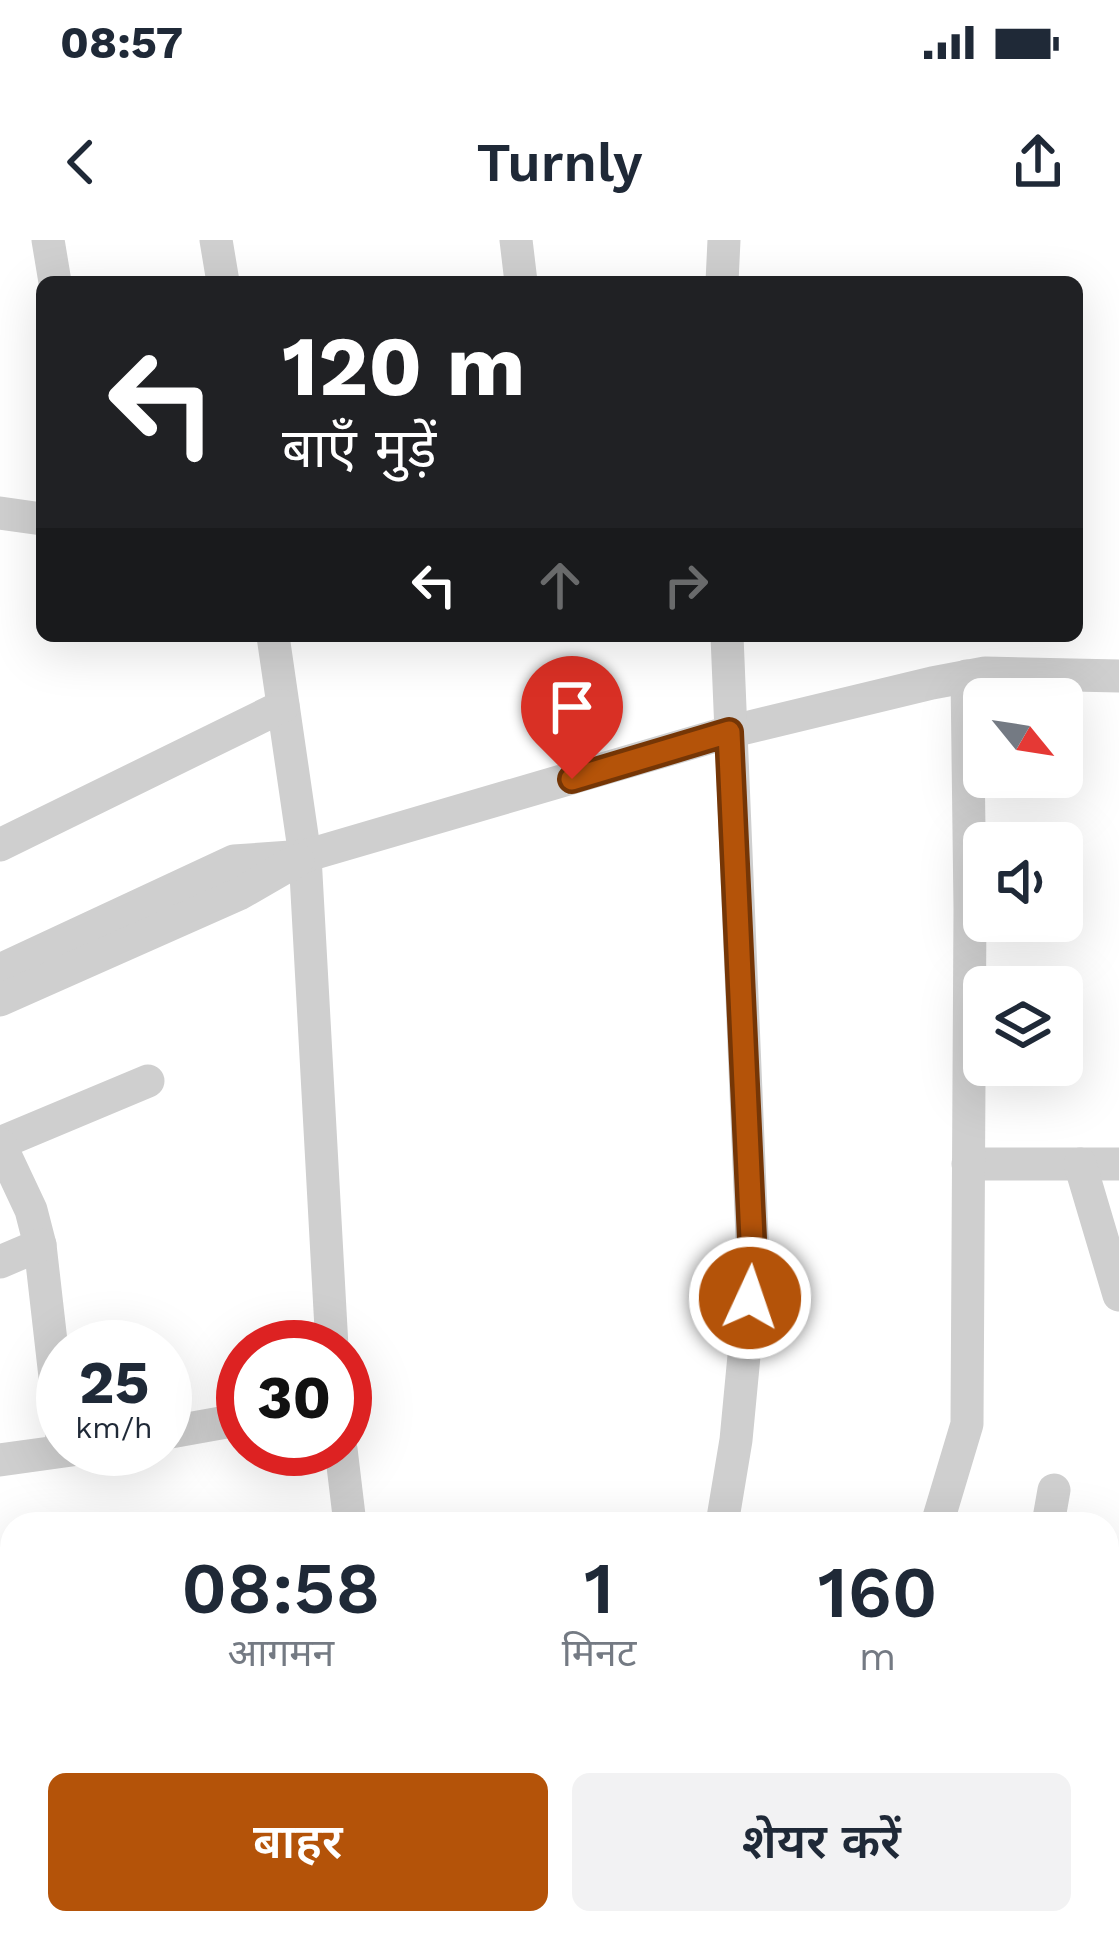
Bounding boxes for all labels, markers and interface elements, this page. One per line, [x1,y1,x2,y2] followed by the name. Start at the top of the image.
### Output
[60,16,183,69] text: 08:57
[48,129,114,195] icon: back
[1005,129,1071,195] icon: share
[476,131,643,194] text: Turnly
[282,317,525,415] text: 120 m
[84,324,240,480] icon: left
[282,417,436,480] text: बाएँ मुड़ें
[401,552,467,618] icon: left
[527,552,593,618] icon: ahead
[653,552,719,618] icon: right
[521,656,623,779] pin
[539,674,605,740] icon: arrive
[963,678,1083,798] north arrow
[963,678,1083,1086] map controls
[963,822,1083,942] button: sound
[963,966,1083,1086] button: layers
[687,1235,813,1361] position arrow
[216,1320,372,1476] speed limit sign: 30
[79,1347,149,1418] text: 25
[75,1410,153,1445] text: km/h
[181,1546,380,1630] text: 08:58
[584,1546,614,1630] text: 1
[818,1550,938,1634] text: 160
[227,1630,334,1675] text: आगमन
[562,1630,636,1675] text: मिनट
[859,1634,896,1679] text: m
[48,1773,548,1911] button: बाहर
[572,1773,1071,1911] button: शेयर करें

